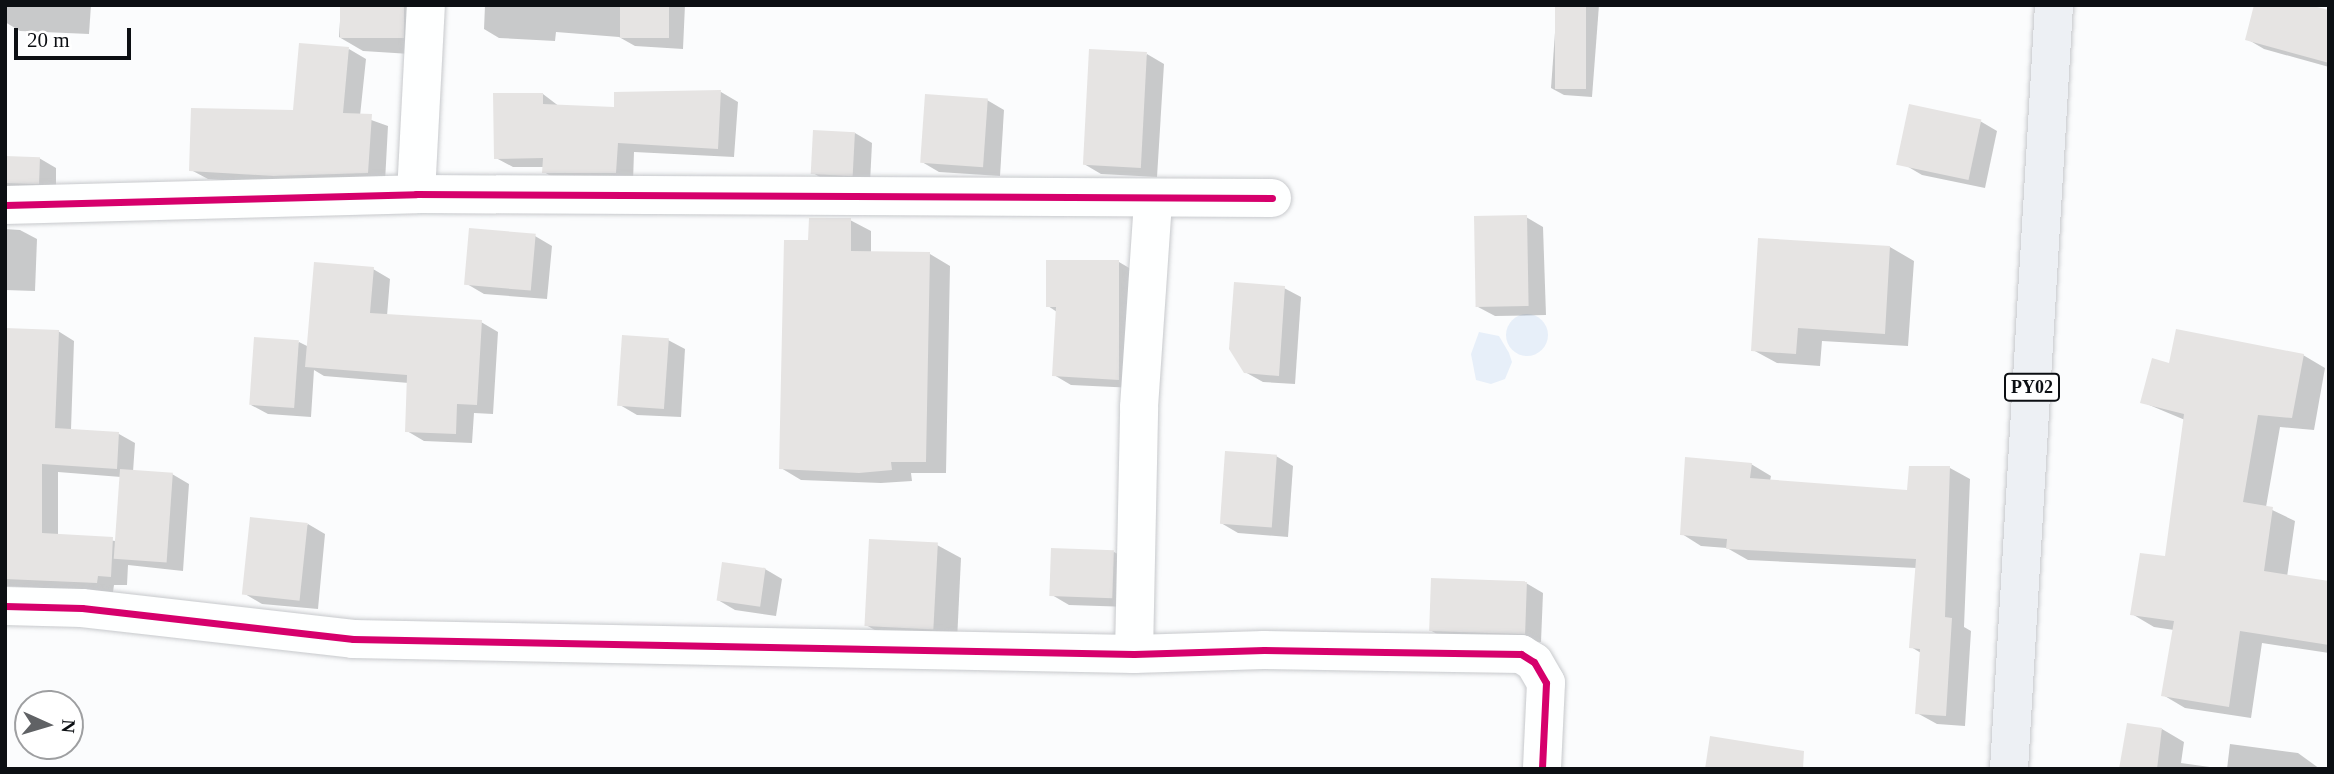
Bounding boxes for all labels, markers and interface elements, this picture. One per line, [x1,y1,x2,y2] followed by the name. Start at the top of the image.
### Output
[18,14,135,58] scale bar
[27,28,70,52] text: 20 m
[2004,372,2060,402] road number: PY02
[14,690,84,760] north arrow
[57,719,79,734] text: N

